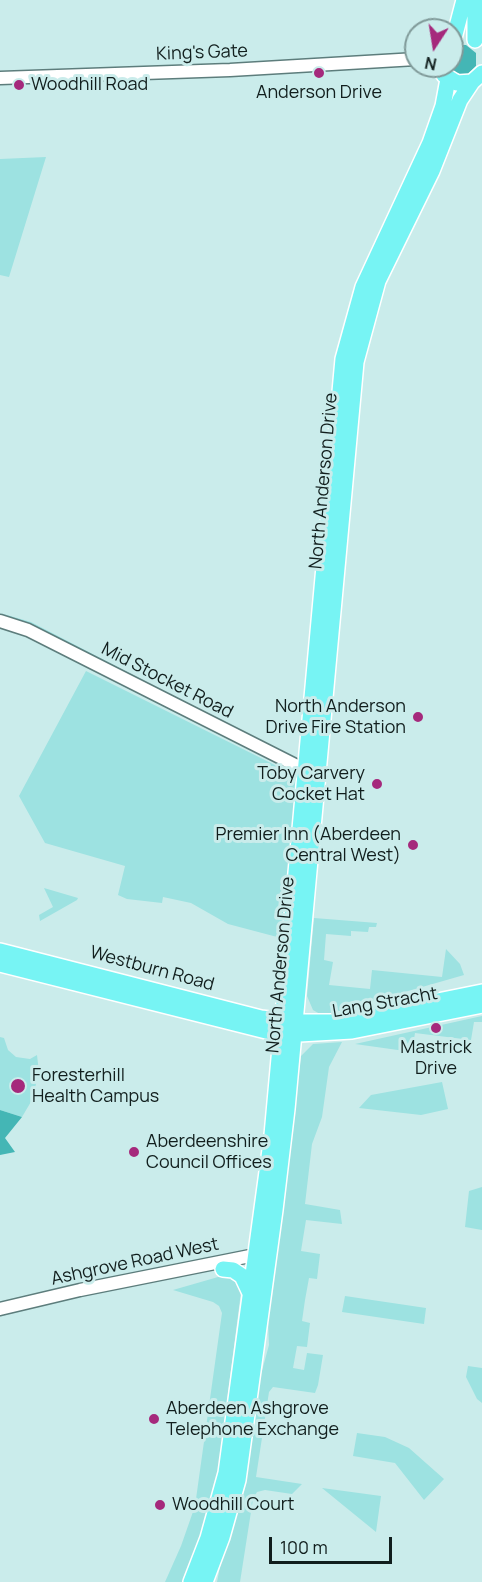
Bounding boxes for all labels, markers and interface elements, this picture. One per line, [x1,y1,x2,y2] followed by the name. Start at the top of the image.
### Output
[404,18,464,78] north arrow
[156,41,248,65] street label: King's Gate
[423,52,439,76] text: N
[312,66,326,80] marker: Anderson Drive
[31,74,148,96] place label: Woodhill Road
[12,78,26,92] marker: Woodhill Road
[256,82,382,104] place label: Anderson Drive
[306,392,342,570] street label: North Anderson Drive
[98,638,236,724] street label: Mid Stocket Road
[266,696,406,738] place label: North Anderson Drive Fire Station
[411,710,425,724] marker: North Anderson Drive Fire Station
[257,763,365,806] place label: Toby Carvery Cocket Hat
[370,777,384,791] marker: Toby Carvery Cocket Hat
[216,824,401,866] place label: Premier Inn (Aberdeen Central West)
[406,838,420,852] marker: Premier Inn (Aberdeen Central West)
[263,876,299,1054] street label: North Anderson Drive
[88,942,216,996] street label: Westburn Road
[331,983,439,1023] street label: Lang Stracht
[429,1021,443,1035] marker: Mastrick Drive
[400,1037,472,1080] place label: Mastrick Drive
[32,1065,159,1108] place label: Foresterhill Health Campus
[9,1077,27,1095] marker: Foresterhill Health Campus
[146,1131,272,1174] place label: Aberdeenshire Council Offices
[127,1145,141,1159] marker: Aberdeenshire Council Offices
[49,1234,221,1290] street label: Ashgrove Road West
[166,1398,339,1440] place label: Aberdeen Ashgrove Telephone Exchange
[147,1412,161,1426] marker: Aberdeen Ashgrove Telephone Exchange
[172,1494,295,1516] place label: Woodhill Court
[153,1498,167,1512] marker: Woodhill Court
[272,1525,395,1563] scale bar
[280,1535,328,1559] text: 100 m

